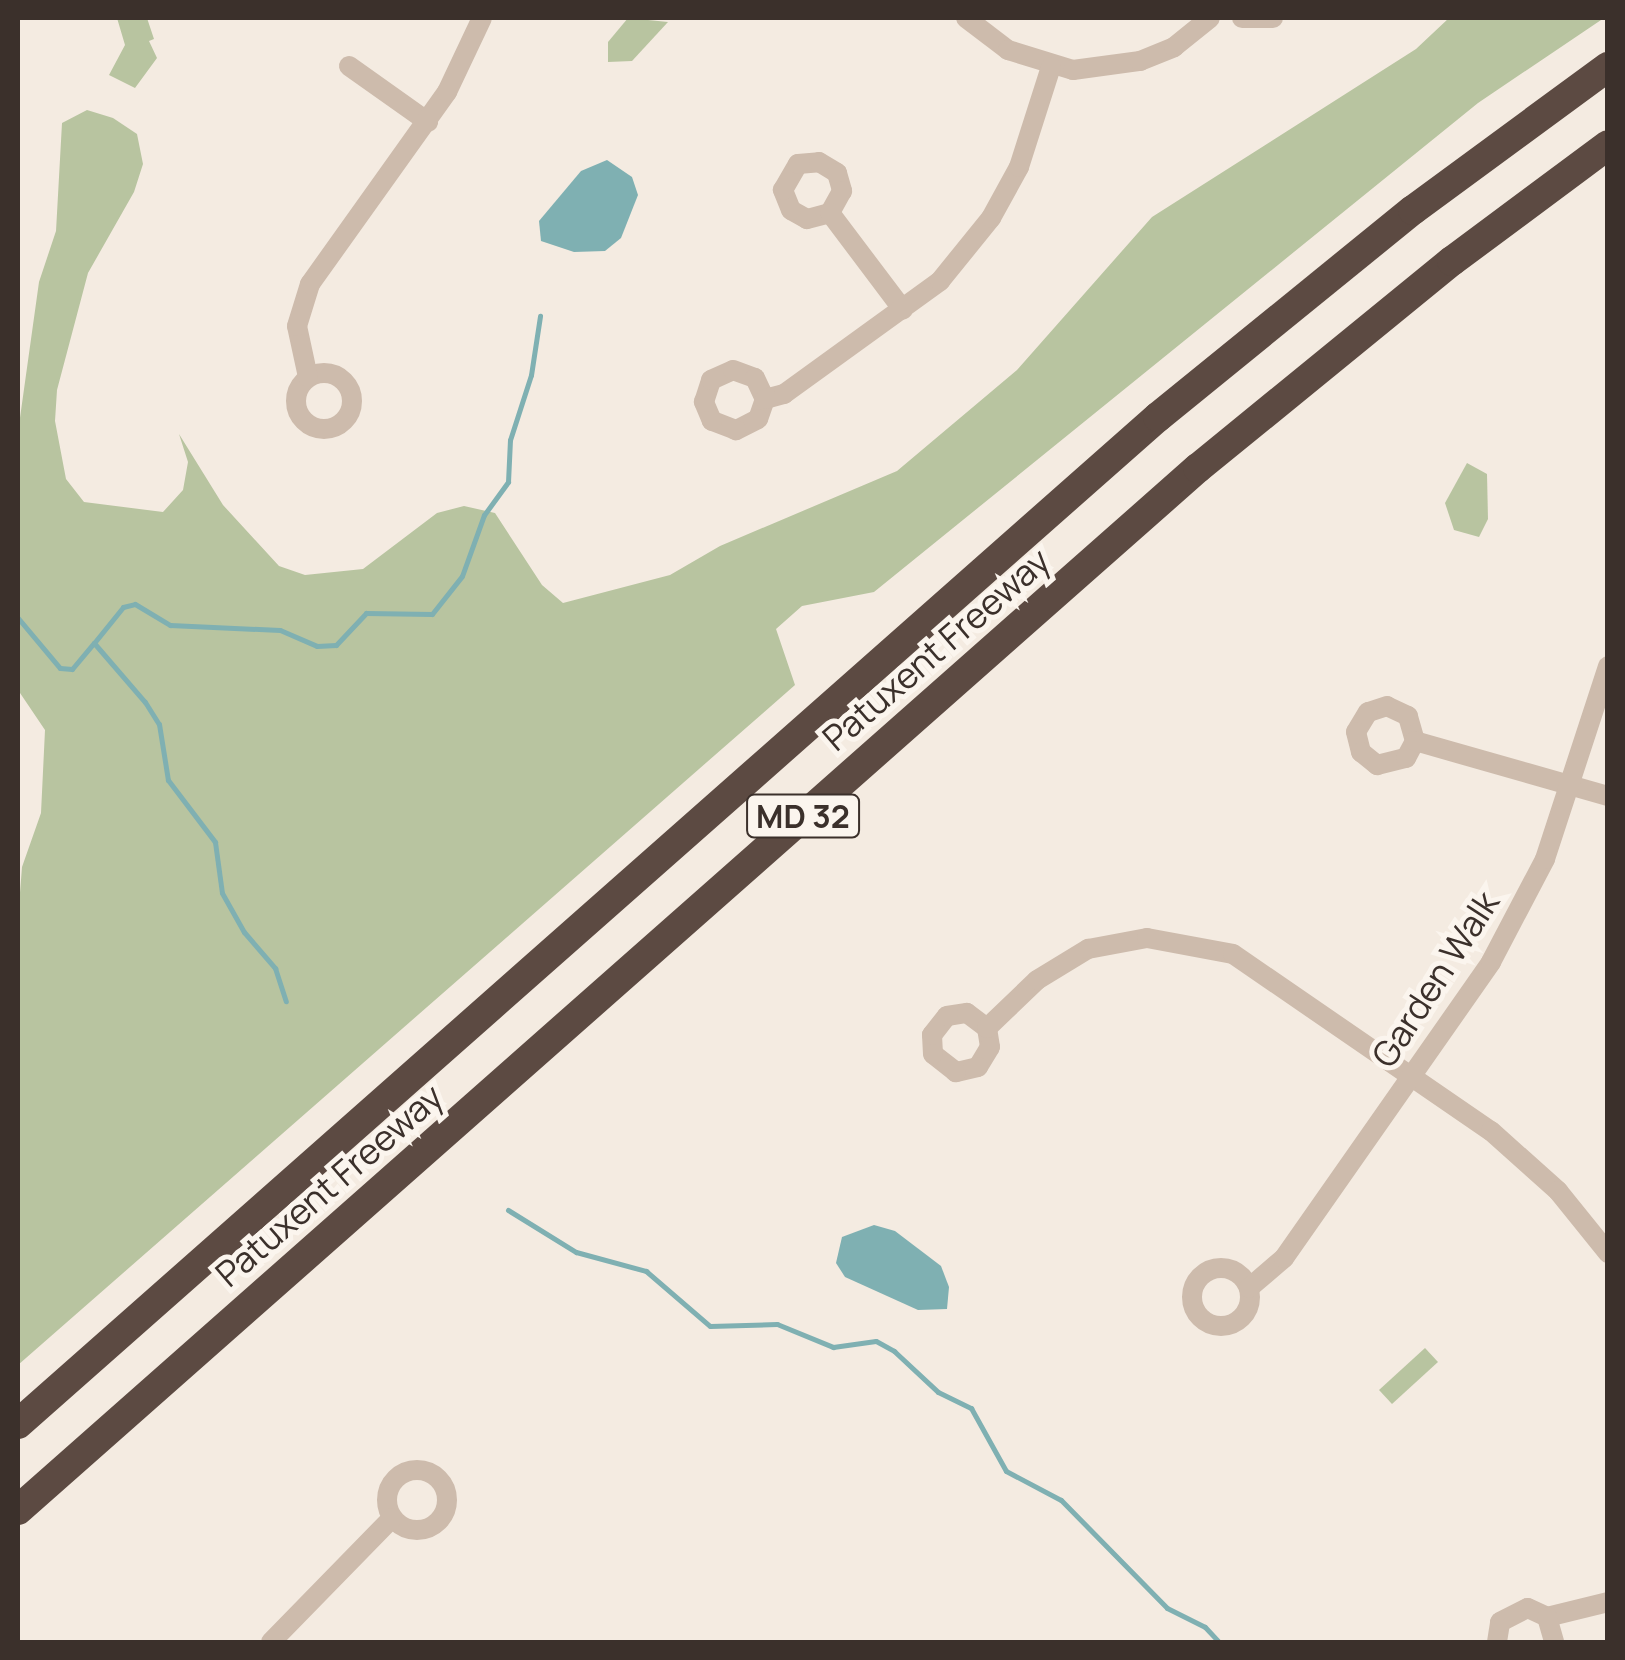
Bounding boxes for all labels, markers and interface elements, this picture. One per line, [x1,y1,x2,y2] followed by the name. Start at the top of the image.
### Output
[814,539,1058,759] street label: Patuxent Freeway
[746,789,860,843] road number: MD 32
[1363,883,1507,1075] street label: Garden Walk
[207,1075,451,1295] street label: Patuxent Freeway

